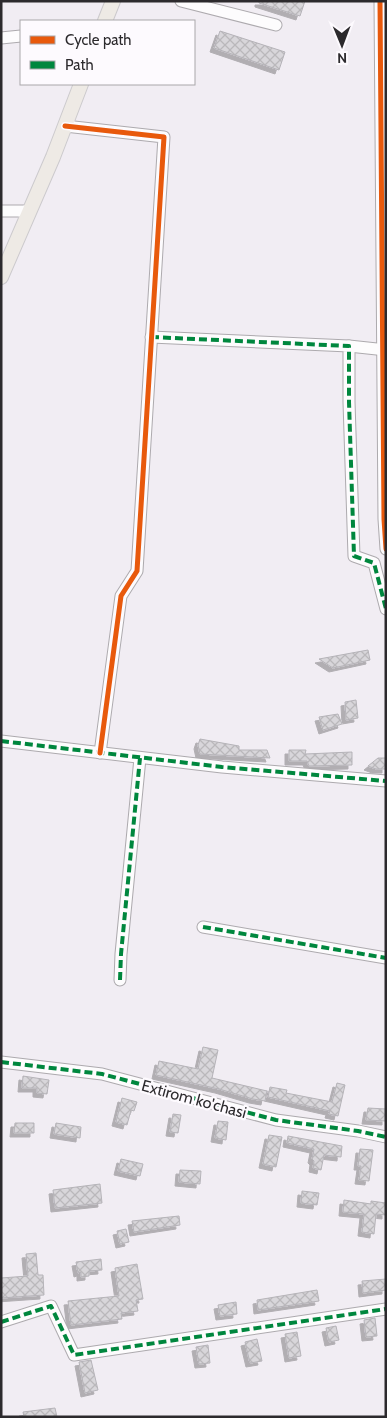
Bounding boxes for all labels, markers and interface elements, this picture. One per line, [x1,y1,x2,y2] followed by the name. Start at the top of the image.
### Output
[20,20,195,85] legend
[317,20,367,70] north arrow
[65,31,131,49] text: Cycle path
[337,49,347,67] text: N
[65,56,94,74] text: Path
[139,1076,249,1122] street label: Extirom ko'chasi

